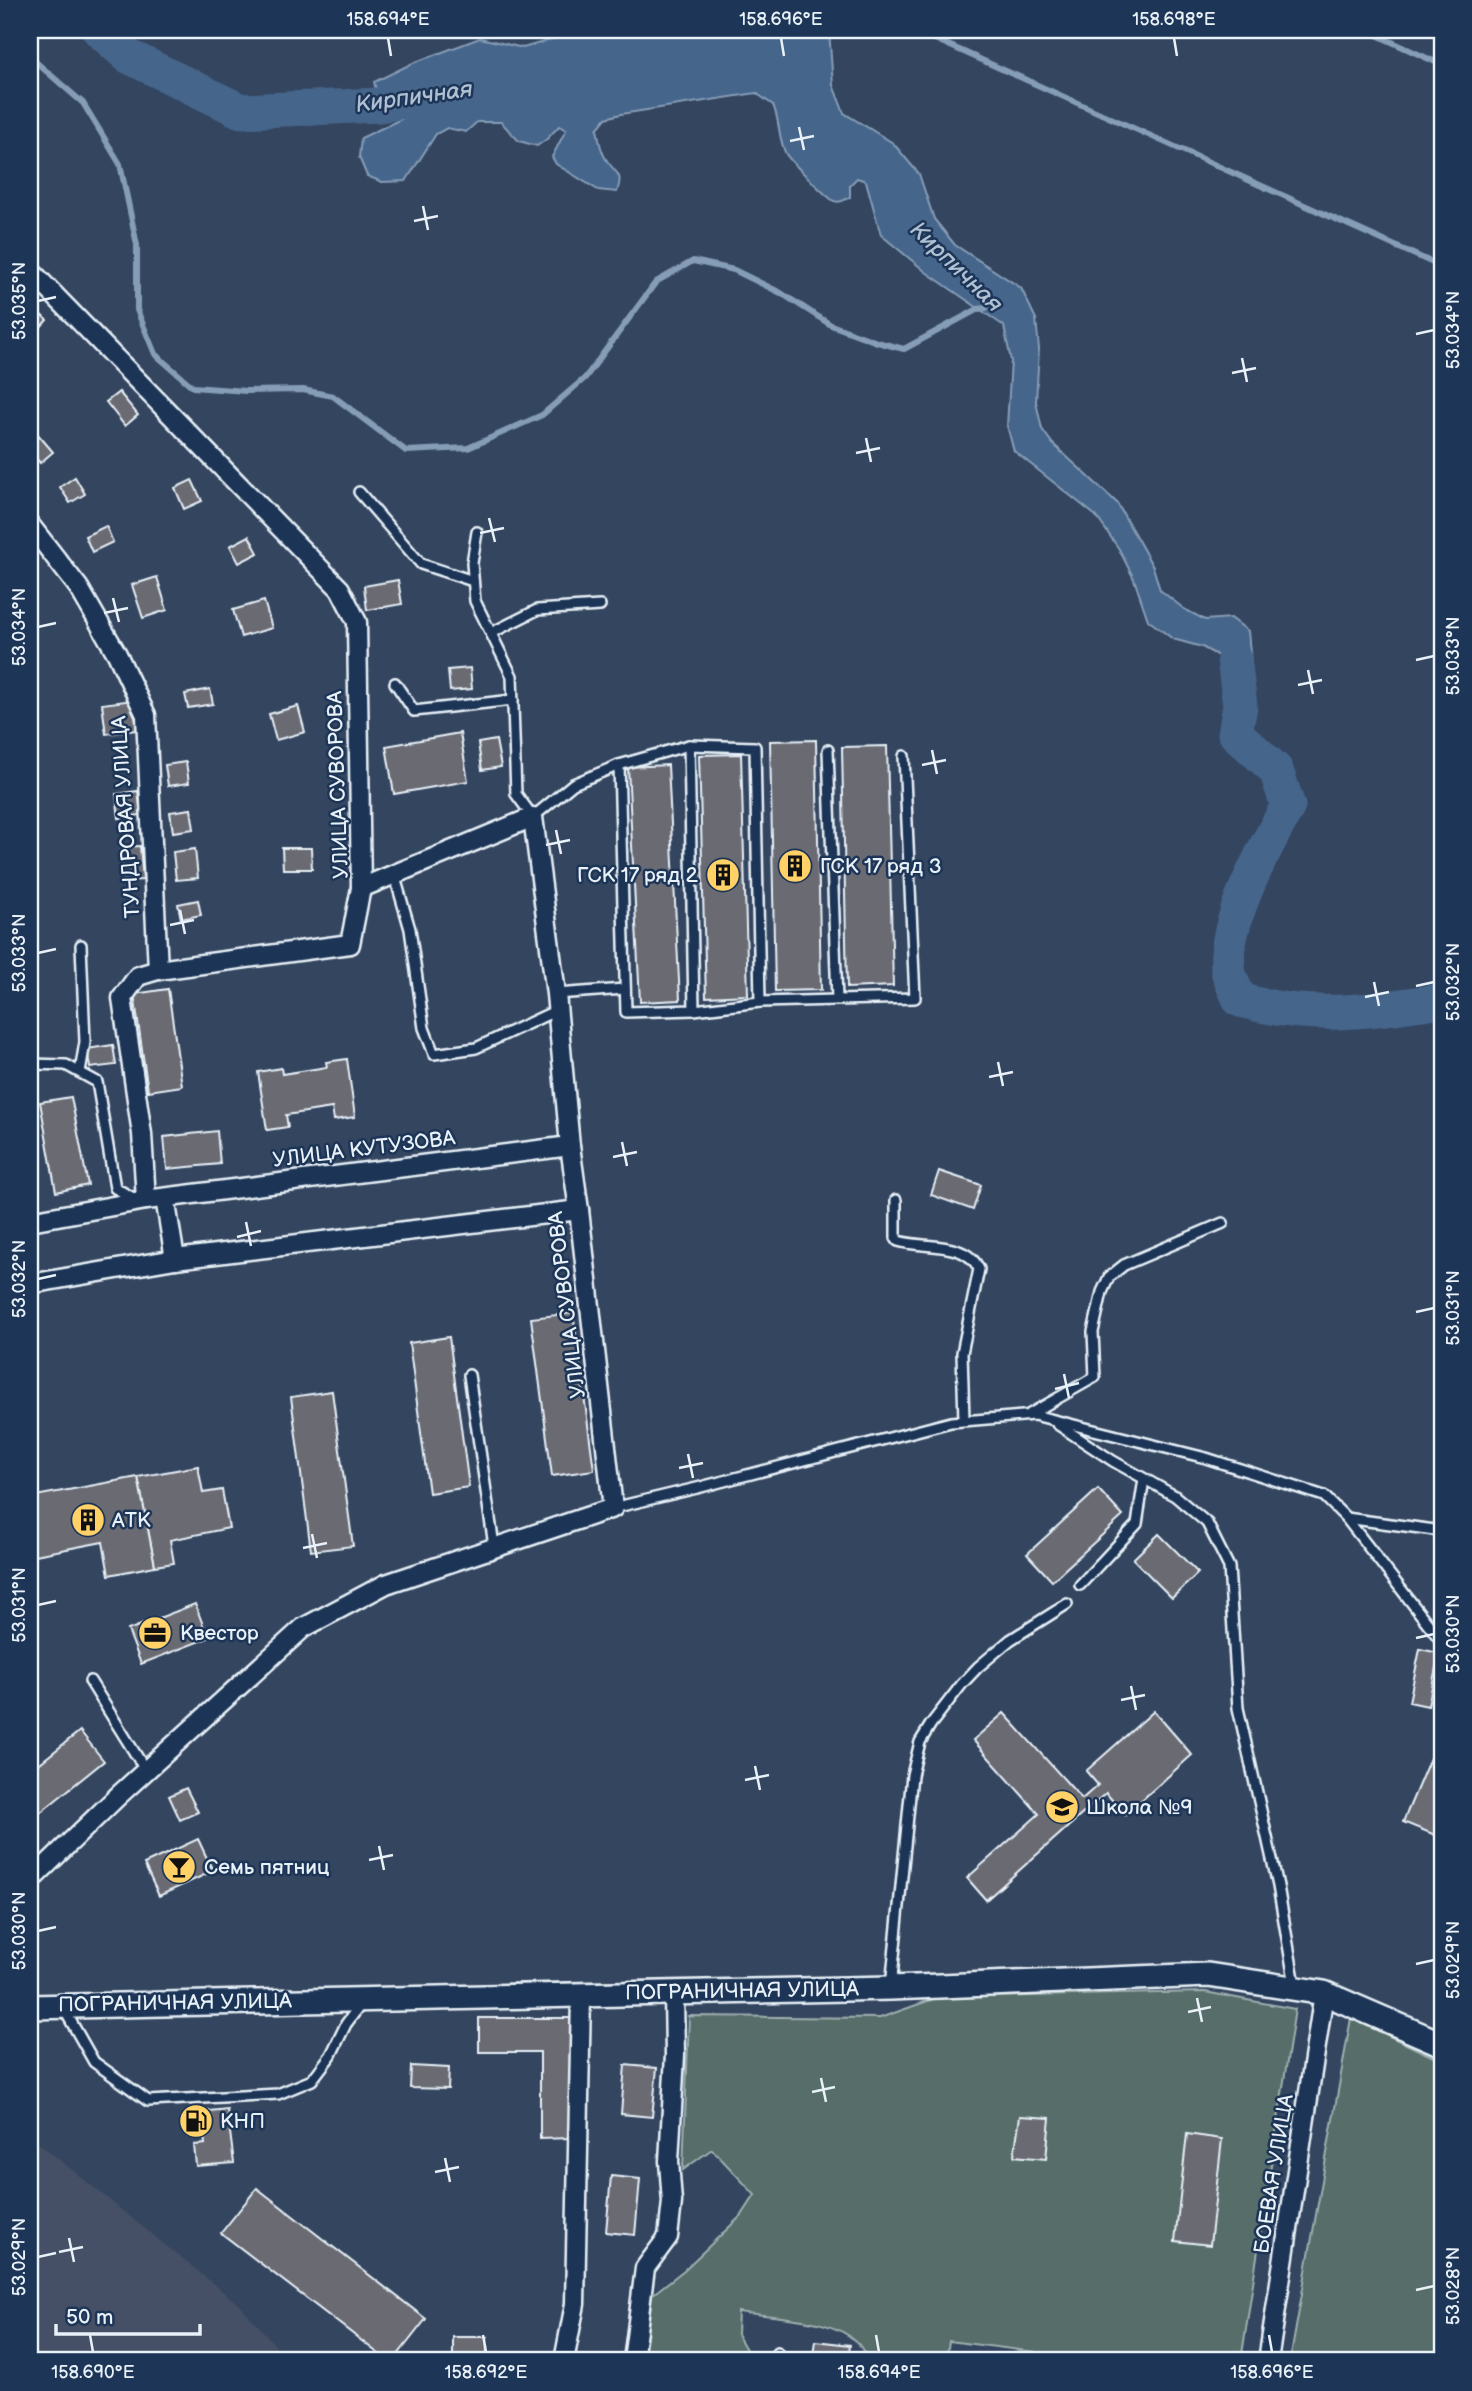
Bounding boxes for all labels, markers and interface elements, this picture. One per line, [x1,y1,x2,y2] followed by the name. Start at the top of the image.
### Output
[346,9,430,30] text: 158.694°E
[739,9,823,30] text: 158.696°E
[1132,9,1216,30] text: 158.698°E
[354,75,475,119] water label: Кирпичная
[904,216,1008,318] water label: Кирпичная
[9,262,30,340] text: 53.035°N
[1443,291,1464,369] text: 53.034°N
[9,588,30,666] text: 53.034°N
[1443,616,1464,696] text: 53.033°N
[322,690,354,879] street label: УЛИЦА СУВОРОВА
[106,715,146,919] street label: ТУНДРОВАЯ УЛИЦА
[776,847,814,885] building icon: ГСК 17 ряд 3
[820,854,942,879] place label: ГСК 17 ряд 3
[704,856,742,894] building icon: ГСК 17 ряд 2
[577,863,699,888] place label: ГСК 17 ряд 2
[9,913,30,993] text: 53.033°N
[1443,943,1464,1021] text: 53.032°N
[271,1125,457,1173] street label: УЛИЦА КУТУЗОВА
[543,1210,591,1400] street label: УЛИЦА СУВОРОВА
[9,1240,30,1318] text: 53.032°N
[1443,1270,1464,1346] text: 53.031°N
[69,1501,107,1539] building icon: АТК
[111,1508,151,1533] place label: АТК
[9,1567,30,1643] text: 53.031°N
[1443,1595,1464,1673] text: 53.030°N
[136,1614,174,1652] office icon: Квестор
[180,1621,259,1646] place label: Квестор
[1043,1788,1081,1826] school or university icon: Школа №9
[1086,1795,1193,1820] place label: Школа №9
[160,1848,198,1886] bar icon: Семь пятниц
[204,1855,329,1880] place label: Семь пятниц
[9,1892,30,1970] text: 53.030°N
[1443,1921,1464,1999] text: 53.029°N
[625,1976,859,2006] street label: ПОГРАНИЧНАЯ УЛИЦА
[58,1988,292,2018] street label: ПОГРАНИЧНАЯ УЛИЦА
[1249,2092,1299,2256] street label: БОЕВАЯ УЛИЦА
[177,2102,215,2140] fuel station icon: КНП
[220,2109,265,2134] place label: КНП
[9,2218,30,2296] text: 53.029°N
[1443,2247,1464,2325] text: 53.028°N
[56,2293,200,2337] scale bar
[66,2305,113,2330] text: 50 m
[51,2362,135,2383] text: 158.690°E
[445,2362,528,2383] text: 158.692°E
[837,2362,921,2383] text: 158.694°E
[1230,2362,1314,2383] text: 158.696°E

